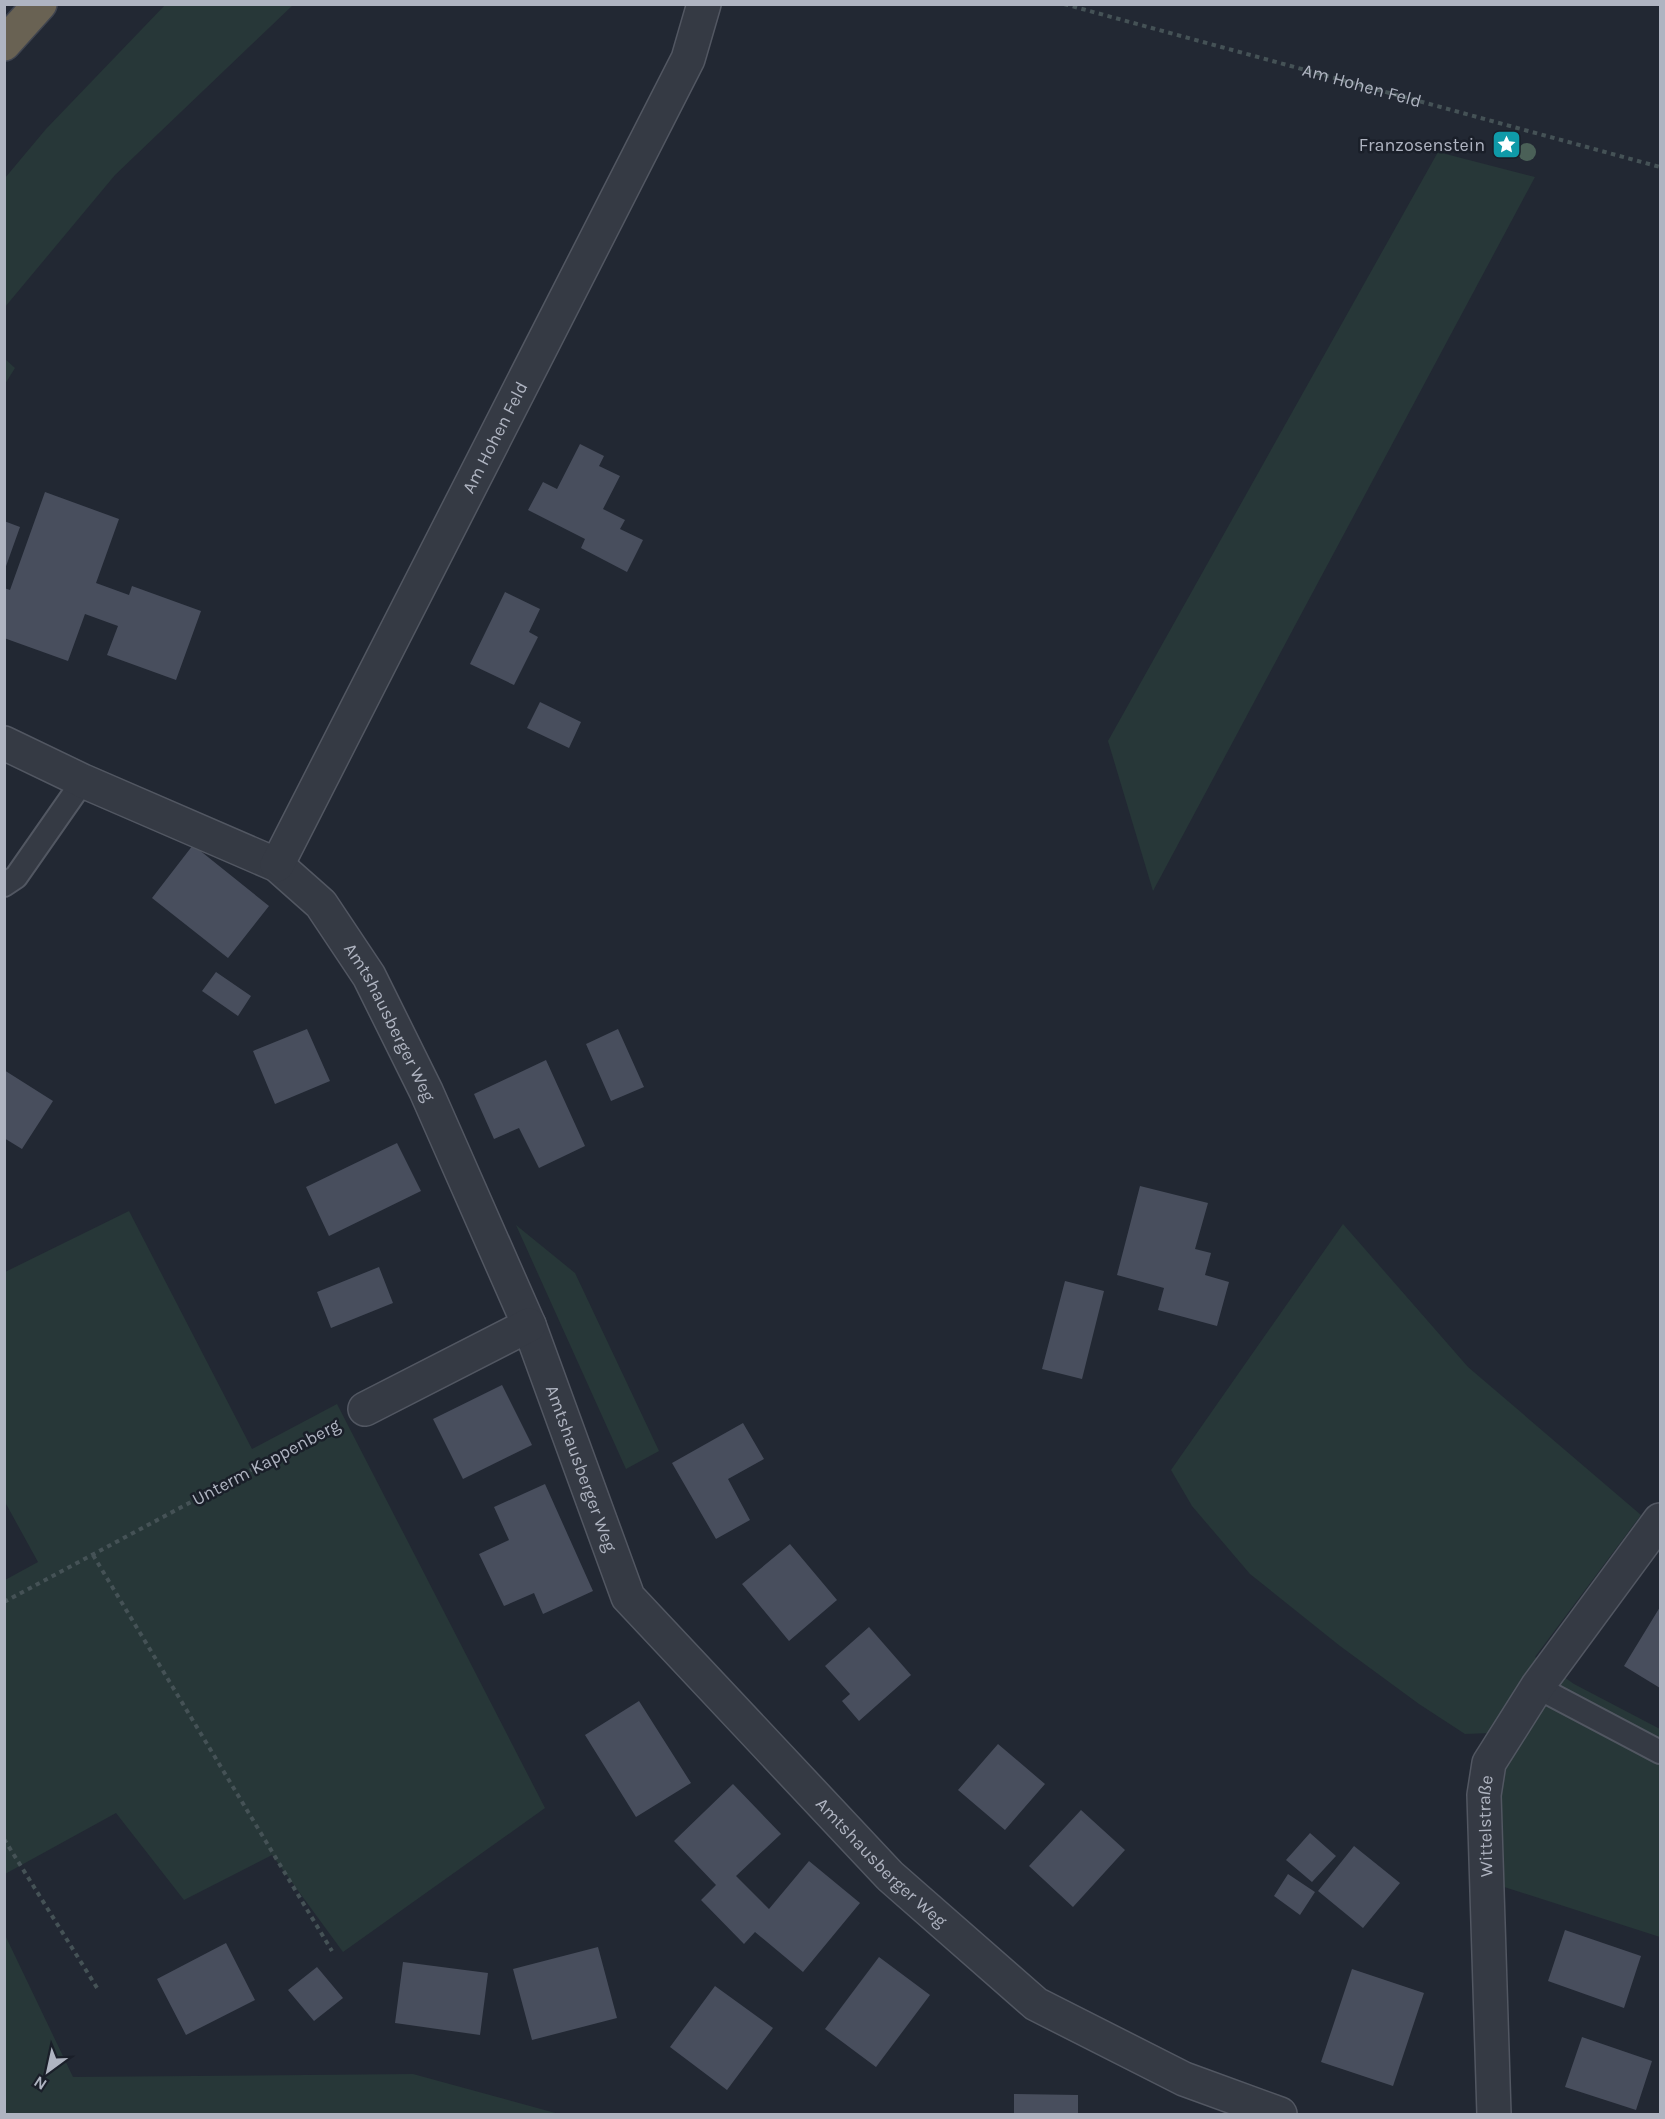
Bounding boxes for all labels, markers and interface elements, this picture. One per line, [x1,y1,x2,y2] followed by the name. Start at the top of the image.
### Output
[1300,59,1424,112] street label: Am Hohen Feld
[1490,129,1522,161] place icon: Franzosenstein
[1359,134,1485,156] place label: Franzosenstein
[457,378,533,497] street label: Am Hohen Feld
[339,939,440,1105] street label: Amtshausberger Weg
[541,1382,622,1555] street label: Amtshausberger Weg
[188,1414,344,1510] street label: Unterm Kappenberg
[1473,1774,1498,1878] street label: Wittelstraße
[811,1793,952,1932] street label: Amtshausberger Weg
[18,2041,78,2101] north arrow
[30,2072,50,2094] text: N

